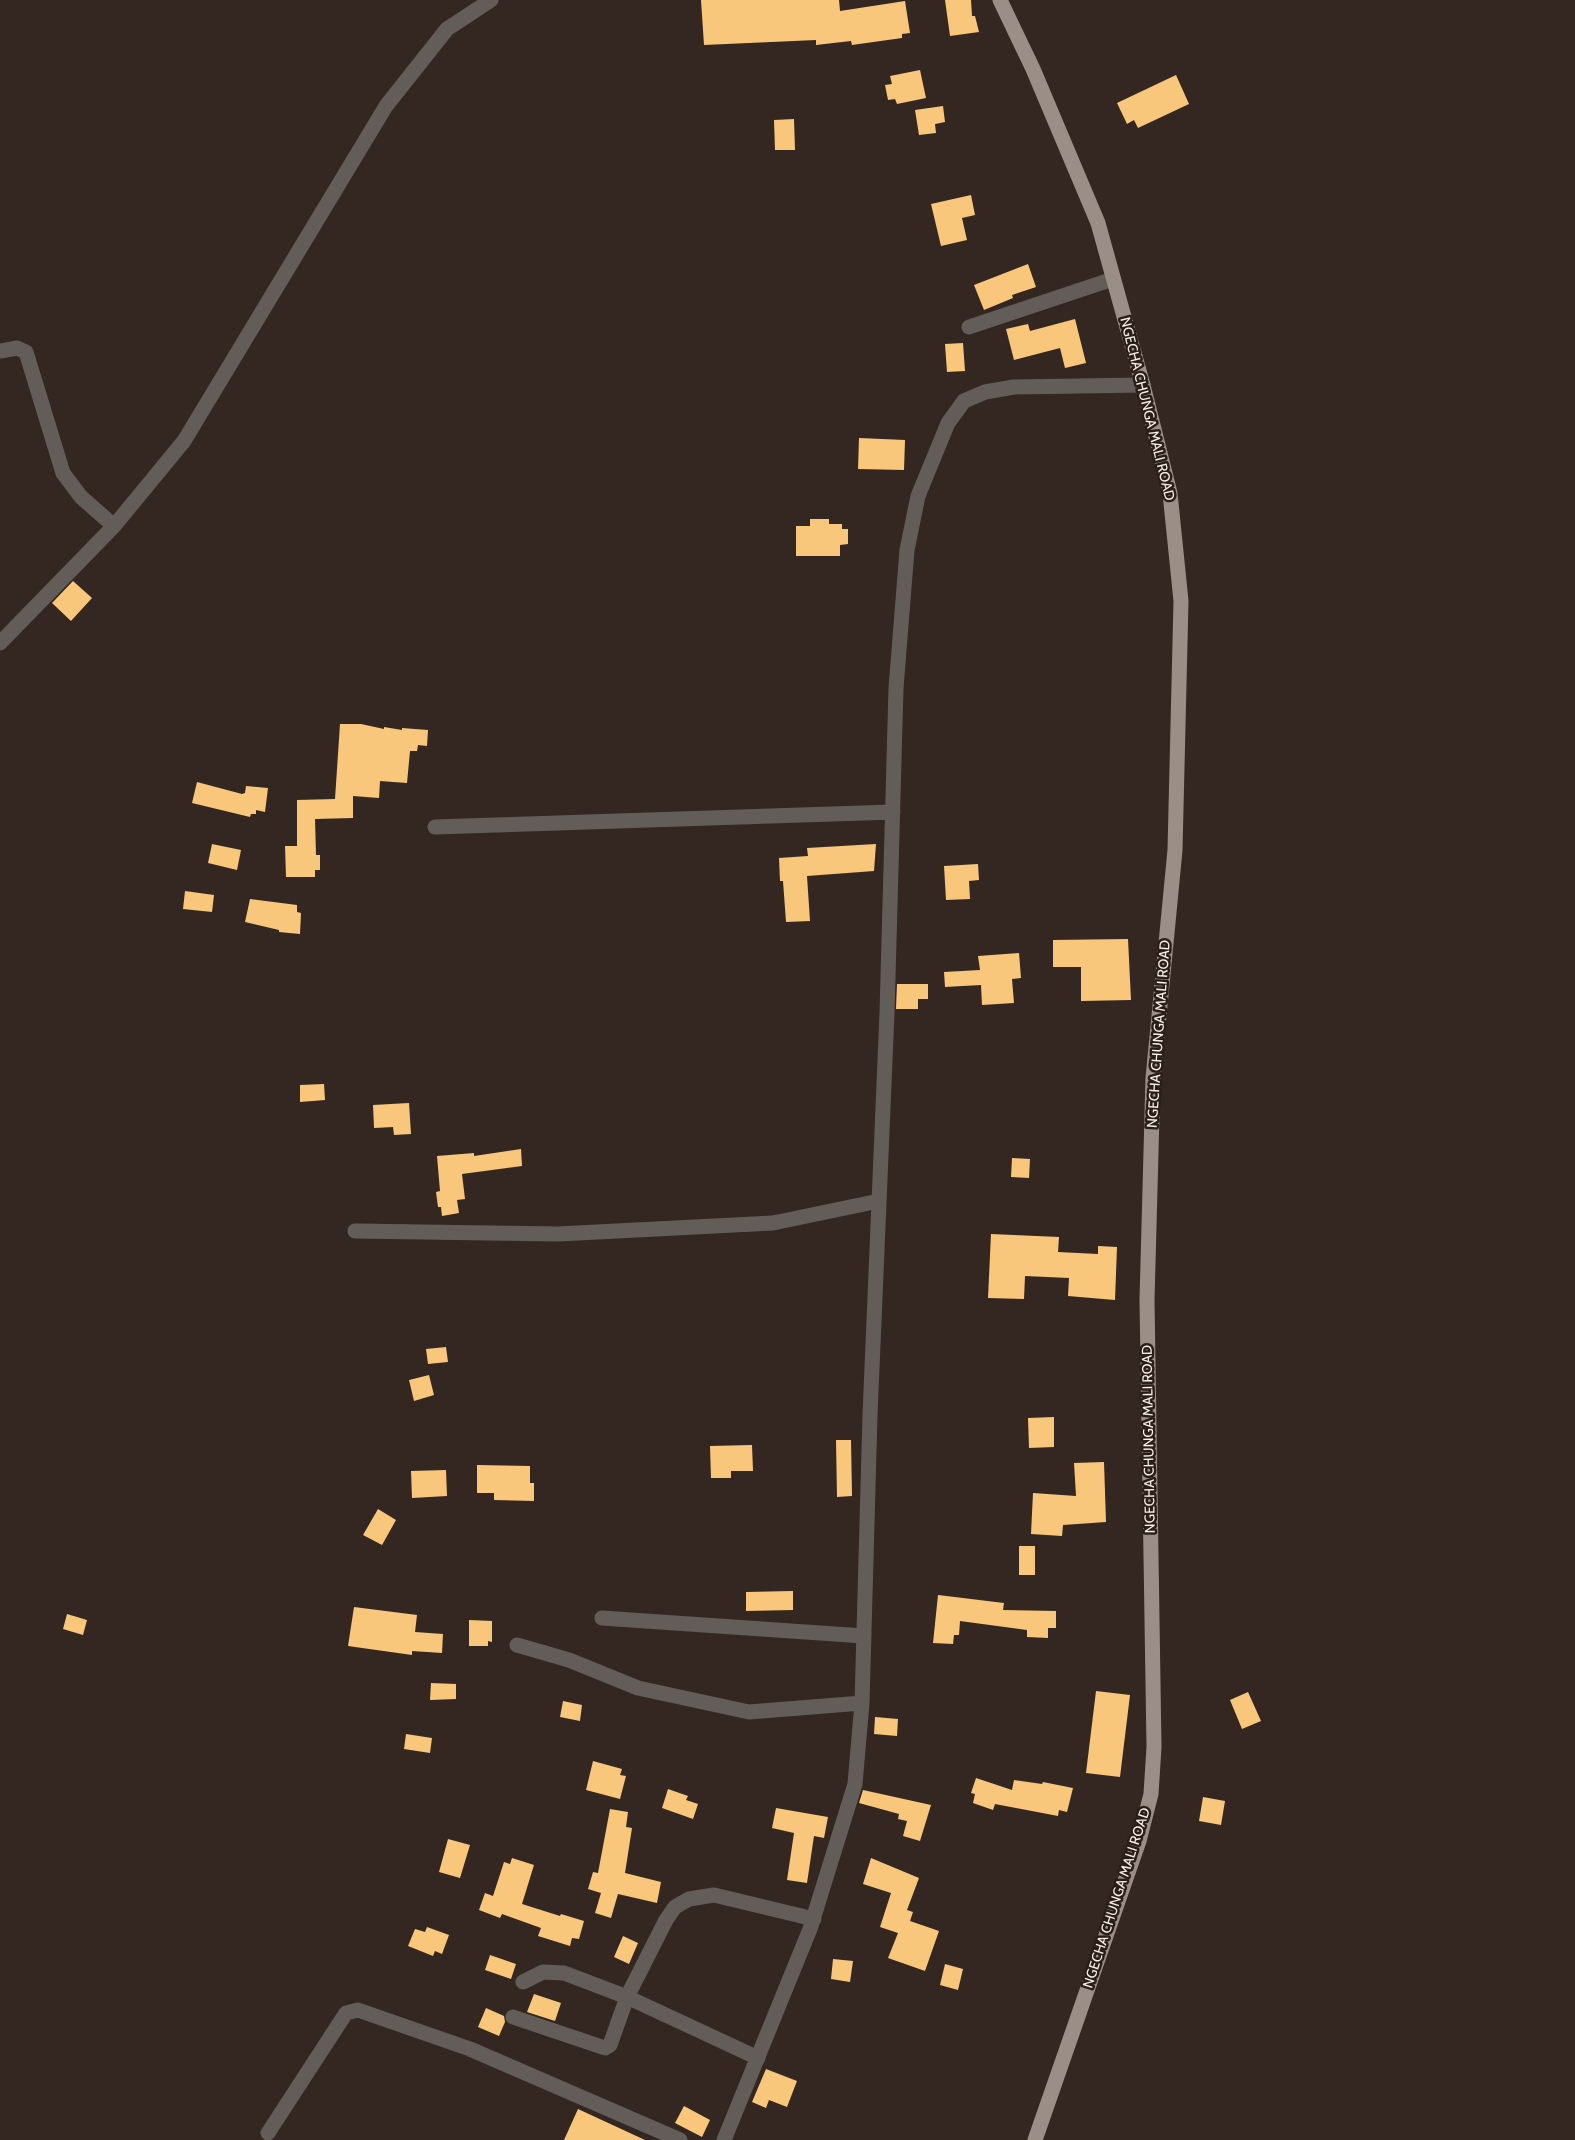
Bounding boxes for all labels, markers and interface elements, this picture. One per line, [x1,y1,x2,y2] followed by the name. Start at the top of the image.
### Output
[1116,316,1178,502] street label: NGECHA CHUNGA MALI ROAD
[1144,939,1174,1129] street label: NGECHA CHUNGA MALI ROAD
[1139,1345,1159,1533] street label: NGECHA CHUNGA MALI ROAD
[1080,1806,1154,1990] street label: NGECHA CHUNGA MALI ROAD

